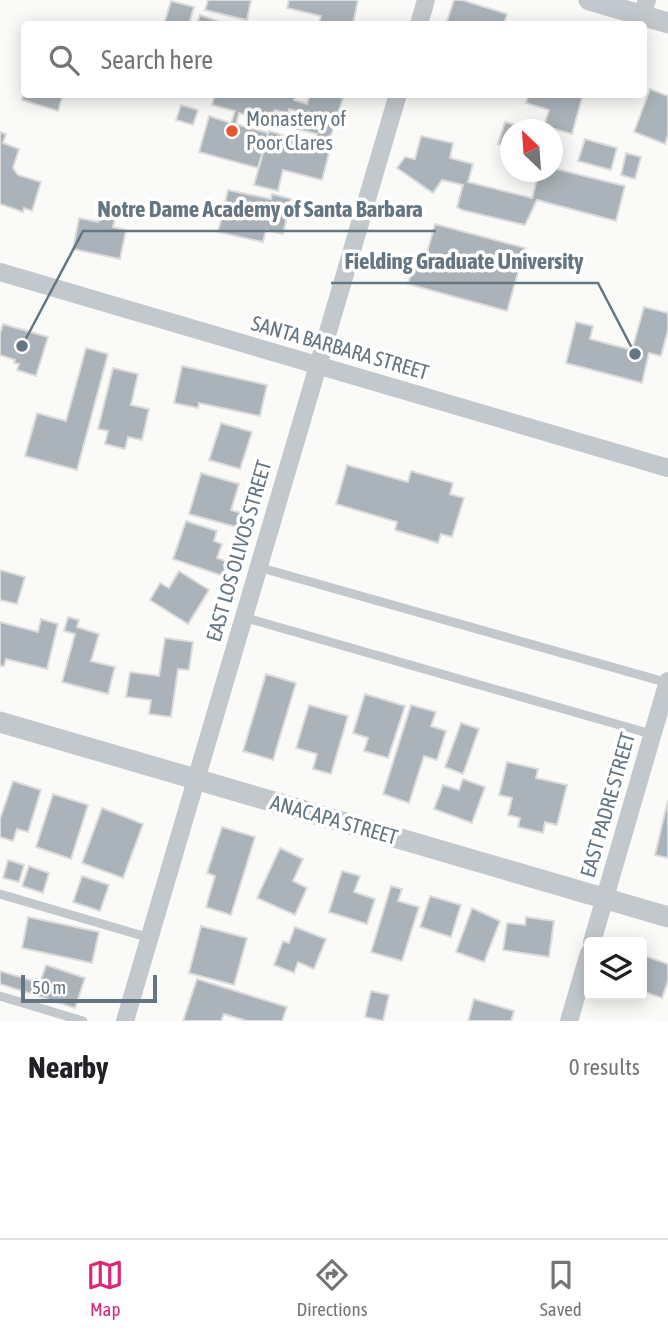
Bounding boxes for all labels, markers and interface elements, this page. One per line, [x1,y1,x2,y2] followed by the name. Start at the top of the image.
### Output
[21,21,647,98] search box
[45,41,83,79] icon: search
[101,45,213,75] text: Search here
[246,106,346,154] place label: Monastery of Poor Clares
[500,119,563,182] north arrow
[224,123,240,139] marker: Monastery of Poor Clares
[83,187,436,231] callout: Notre Dame Academy of Santa Barbara
[97,196,423,222] text: Notre Dame Academy of Santa Barbara
[331,239,598,283] callout: Fielding Graduate University
[344,248,584,274] text: Fielding Graduate University
[249,310,432,384] street label: SANTA BARBARA STREET
[201,457,275,644] street label: EAST LOS OLIVOS STREET
[575,730,639,880] street label: EAST PADRE STREET
[268,789,401,849] street label: ANACAPA STREET
[584,937,647,1000] map controls
[584,937,647,1000] button: layers
[21,972,158,1004] scale bar
[32,976,66,998] text: 50 m
[28,1050,108,1084] text: Nearby
[569,1054,640,1080] text: 0 results
[86,1256,124,1320] tab: Map
[297,1256,367,1320] tab: Directions
[540,1256,582,1320] tab: Saved

